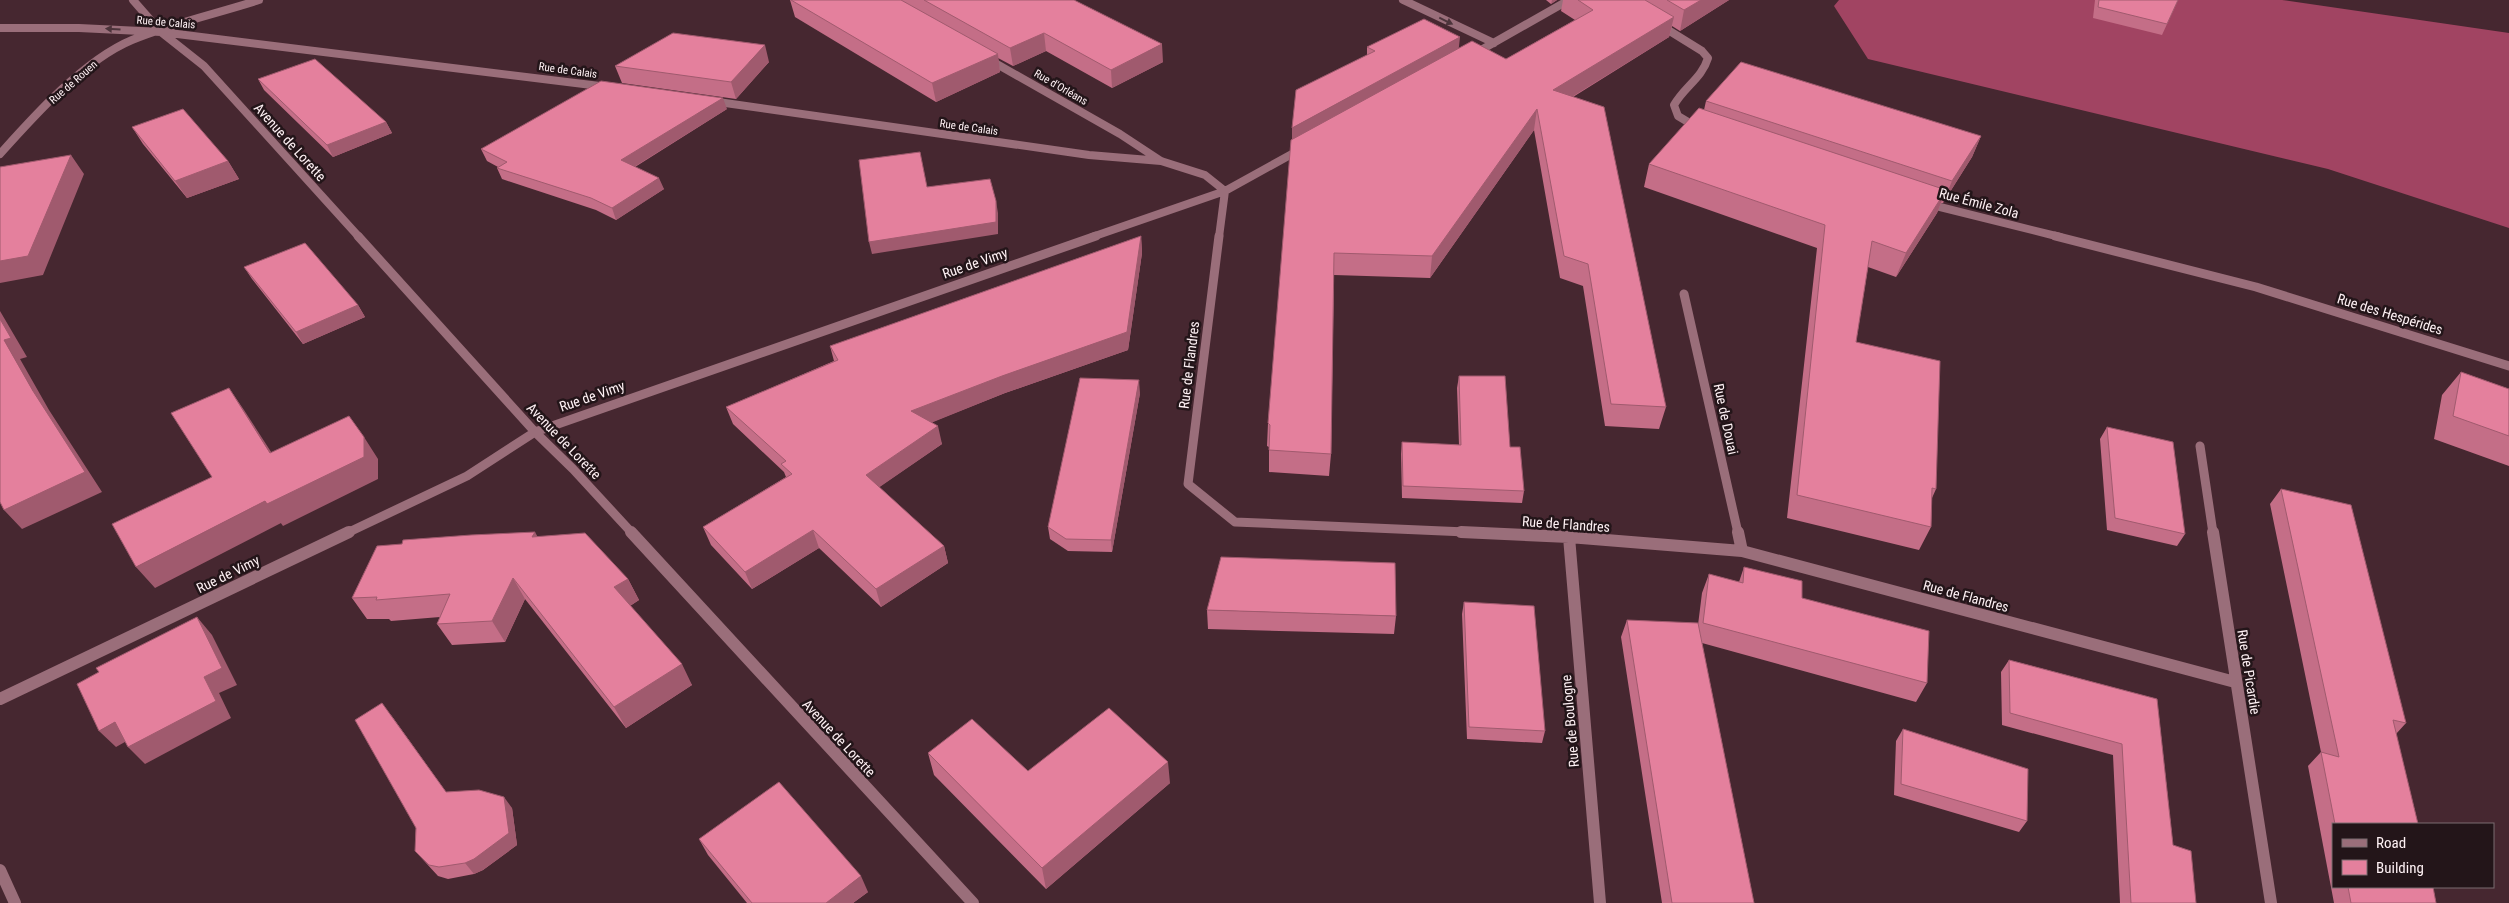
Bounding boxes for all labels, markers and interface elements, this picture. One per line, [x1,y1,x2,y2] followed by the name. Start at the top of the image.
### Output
[136,13,196,32] street label: Rue de Calais
[1439,17,1454,25] one-way arrow
[104,25,120,33] one-way arrow
[47,58,100,107] street label: Rue de Rouen
[538,60,598,81] street label: Rue de Calais
[1032,67,1090,108] street label: Rue d'Orléans
[251,100,330,185] street label: Avenue de Lorette
[939,117,999,138] street label: Rue de Calais
[1937,184,2021,221] street label: Rue Émile Zola
[940,244,1010,282] street label: Rue de Vimy
[2335,290,2445,338] street label: Rue des Hespérides
[1176,320,1202,410] street label: Rue de Flandres
[557,377,627,415] street label: Rue de Vimy
[1711,382,1741,456] street label: Rue de Douai
[524,400,605,483] street label: Avenue de Lorette
[1521,513,1611,535] street label: Rue de Flandres
[194,552,262,596] street label: Rue de Vimy
[1921,577,2011,615] street label: Rue de Flandres
[2234,628,2264,716] street label: Rue de Picardie
[1558,674,1582,768] street label: Rue de Boulogne
[799,696,879,780] street label: Avenue de Lorette
[2332,823,2494,888] legend
[2376,834,2406,852] text: Road
[2376,859,2424,877] text: Building

